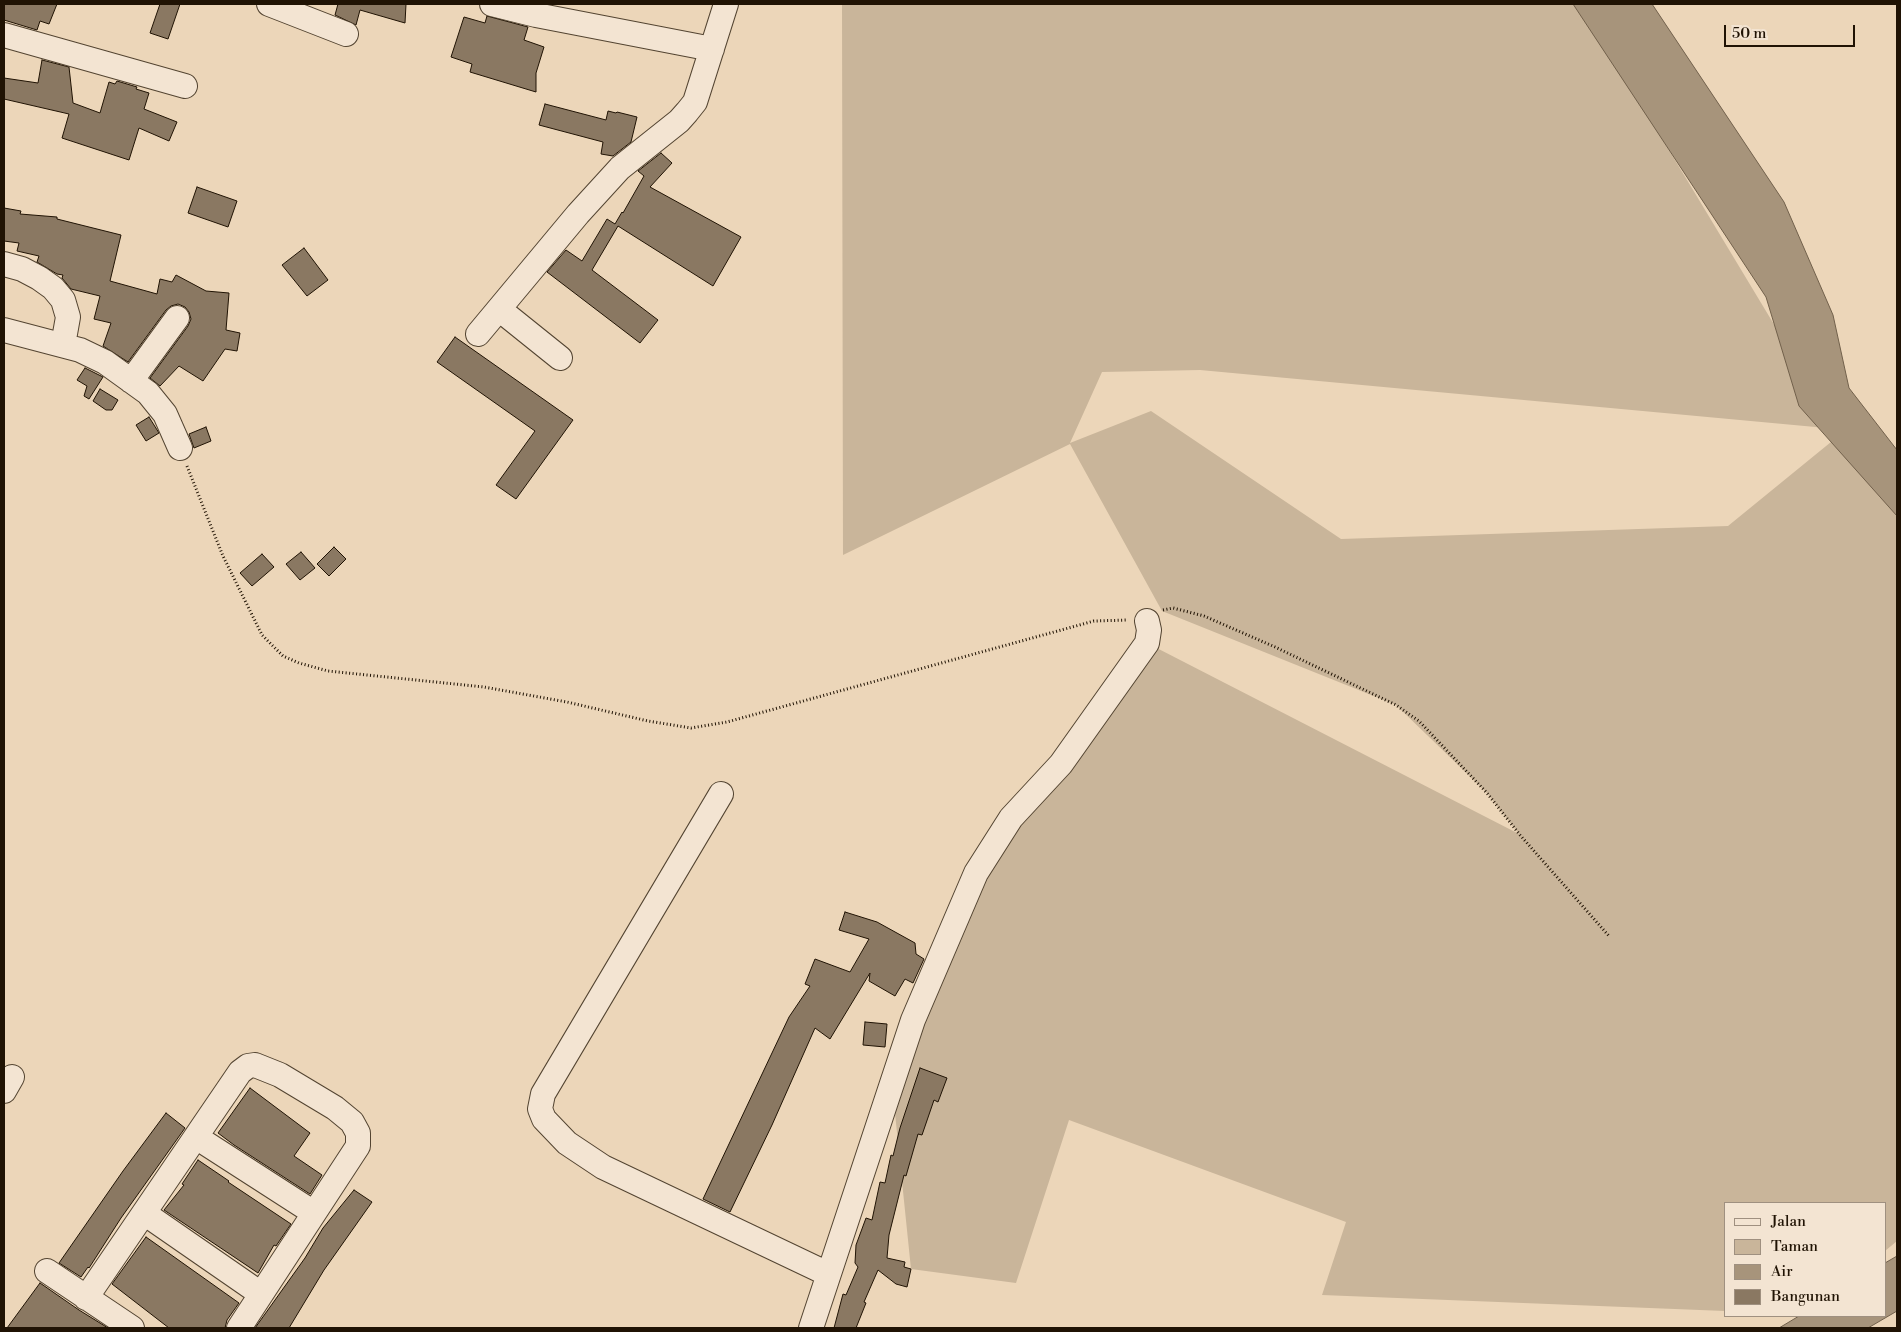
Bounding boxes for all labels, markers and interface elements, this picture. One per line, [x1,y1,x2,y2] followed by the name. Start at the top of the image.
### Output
[1726,15,1857,47] scale bar
[1732,24,1766,43] text: 50 m
[1724,1202,1886,1317] legend
[1771,1212,1806,1231] text: Jalan
[1771,1237,1818,1256] text: Taman
[1771,1262,1793,1281] text: Air
[1771,1287,1840,1306] text: Bangunan

